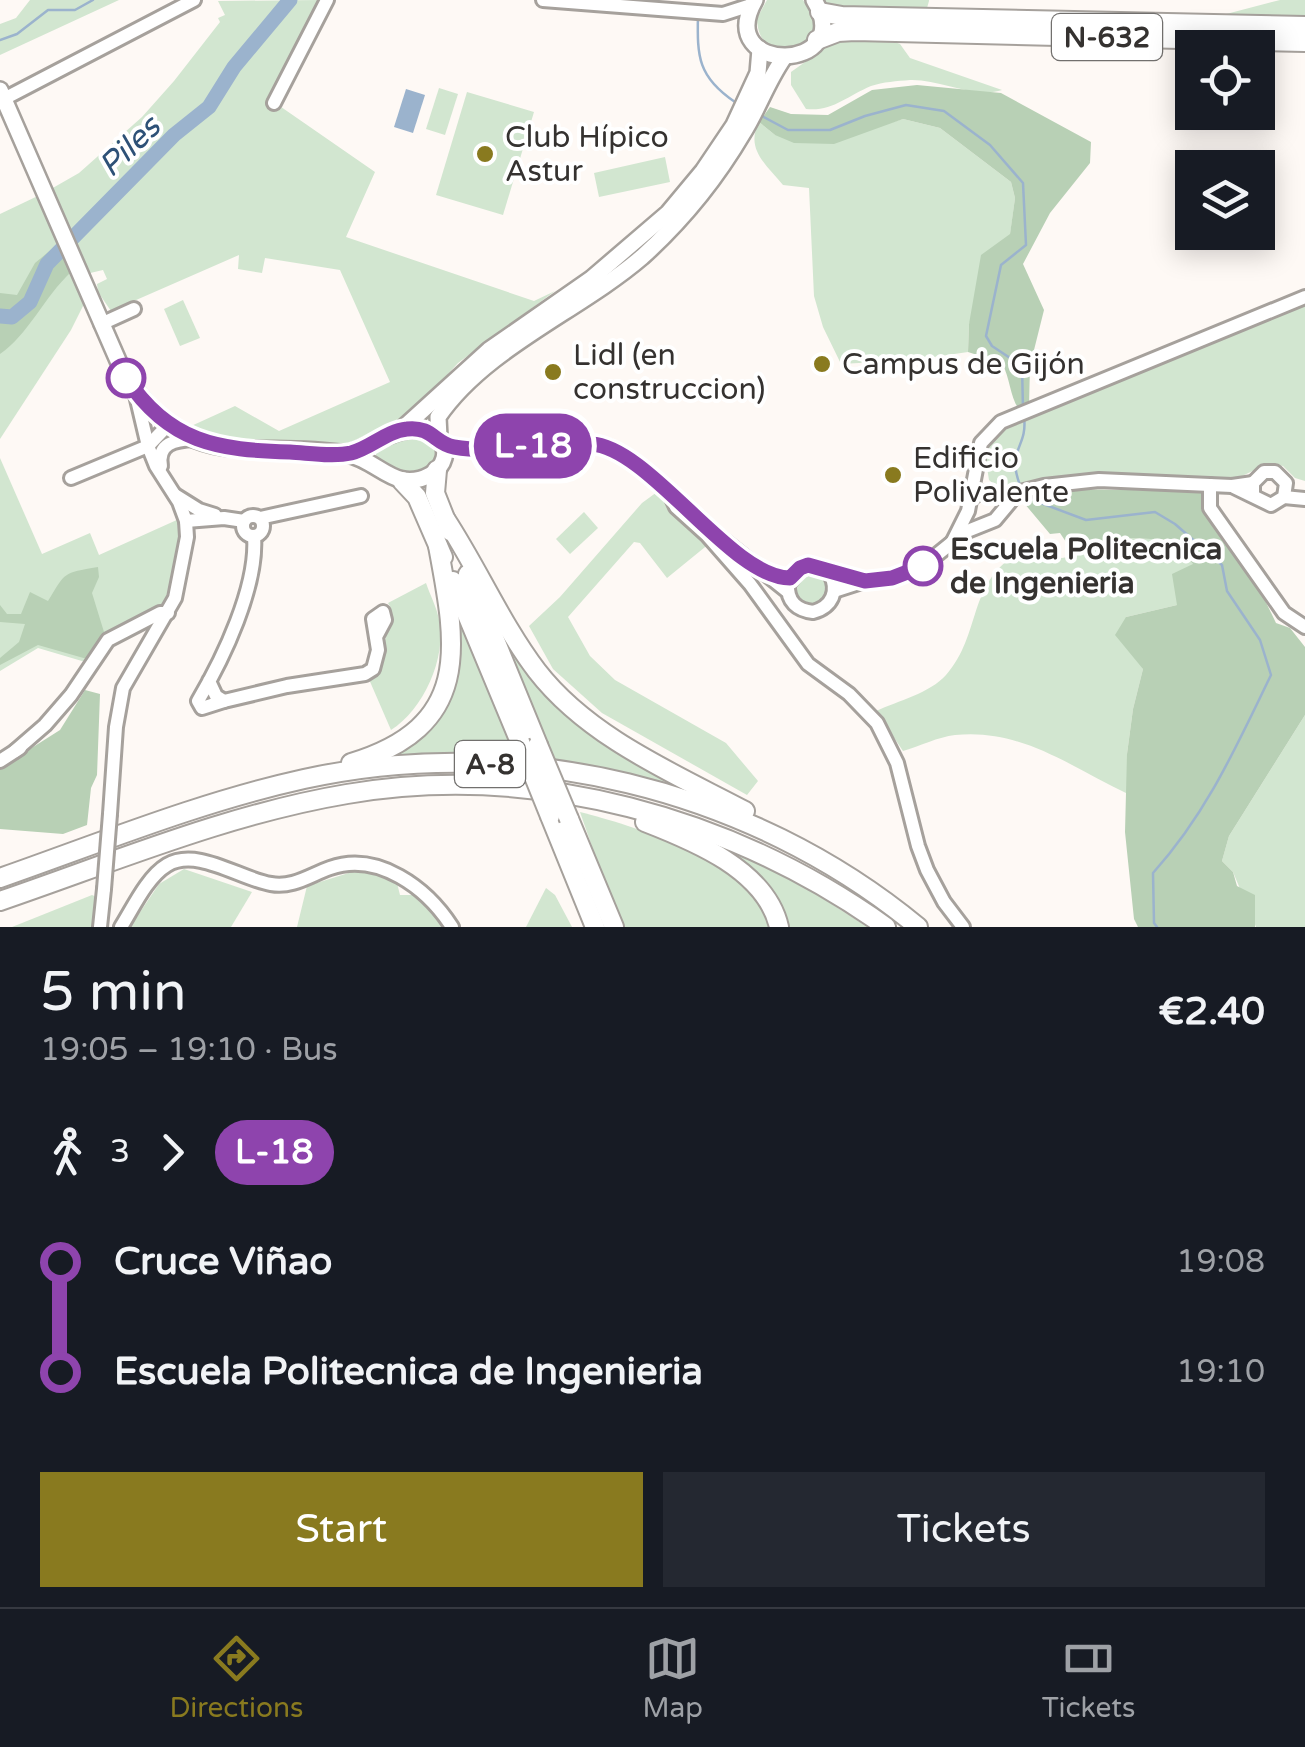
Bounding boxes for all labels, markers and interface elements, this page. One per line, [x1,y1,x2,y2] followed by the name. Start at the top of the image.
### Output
[1052,14,1162,60] road number: N-632
[1175,30,1275,250] map controls
[1175,30,1275,130] button: locate
[91,107,170,185] water label: Piles
[505,119,669,190] place label: Club Hípico Astur
[474,143,496,165] marker: Club Hípico Astur
[1175,150,1275,250] button: layers
[573,337,765,408] place label: Lidl (en construccion)
[842,346,1085,383] place label: Campus de Gijón
[811,353,833,375] marker: Campus de Gijón
[107,359,145,397] unlabelled marker
[542,361,564,383] marker: Lidl (en construccion)
[463,414,603,478] line badge: L-18
[494,425,572,467] text: L-18
[913,440,1069,511] place label: Edificio Polivalente
[882,464,904,486] marker: Edificio Polivalente
[950,531,1222,602] place label: Escuela Politecnica de Ingenieria
[904,547,942,585] marker: Escuela Politecnica de Ingenieria
[455,741,525,787] road number: A-8
[40,960,187,1026] text: 5 min
[1158,989,1265,1035] text: €2.40
[40,1031,338,1069] text: 19:05 – 19:10 · Bus
[40,1125,95,1180] icon: walk
[145,1125,200,1180] icon: forward
[235,1131,314,1173] text: L-18
[110,1133,130,1171] text: 3
[114,1239,332,1285] text: Cruce Viñao
[1176,1243,1265,1281] text: 19:08
[114,1349,703,1395] text: Escuela Politecnica de Ingenieria
[1176,1353,1265,1391] text: 19:10
[40,1472,643,1587] button: Start
[663,1472,1265,1587] button: Tickets
[169,1631,303,1725] tab: Directions
[642,1631,703,1725] tab: Map
[1042,1631,1135,1725] tab: Tickets

